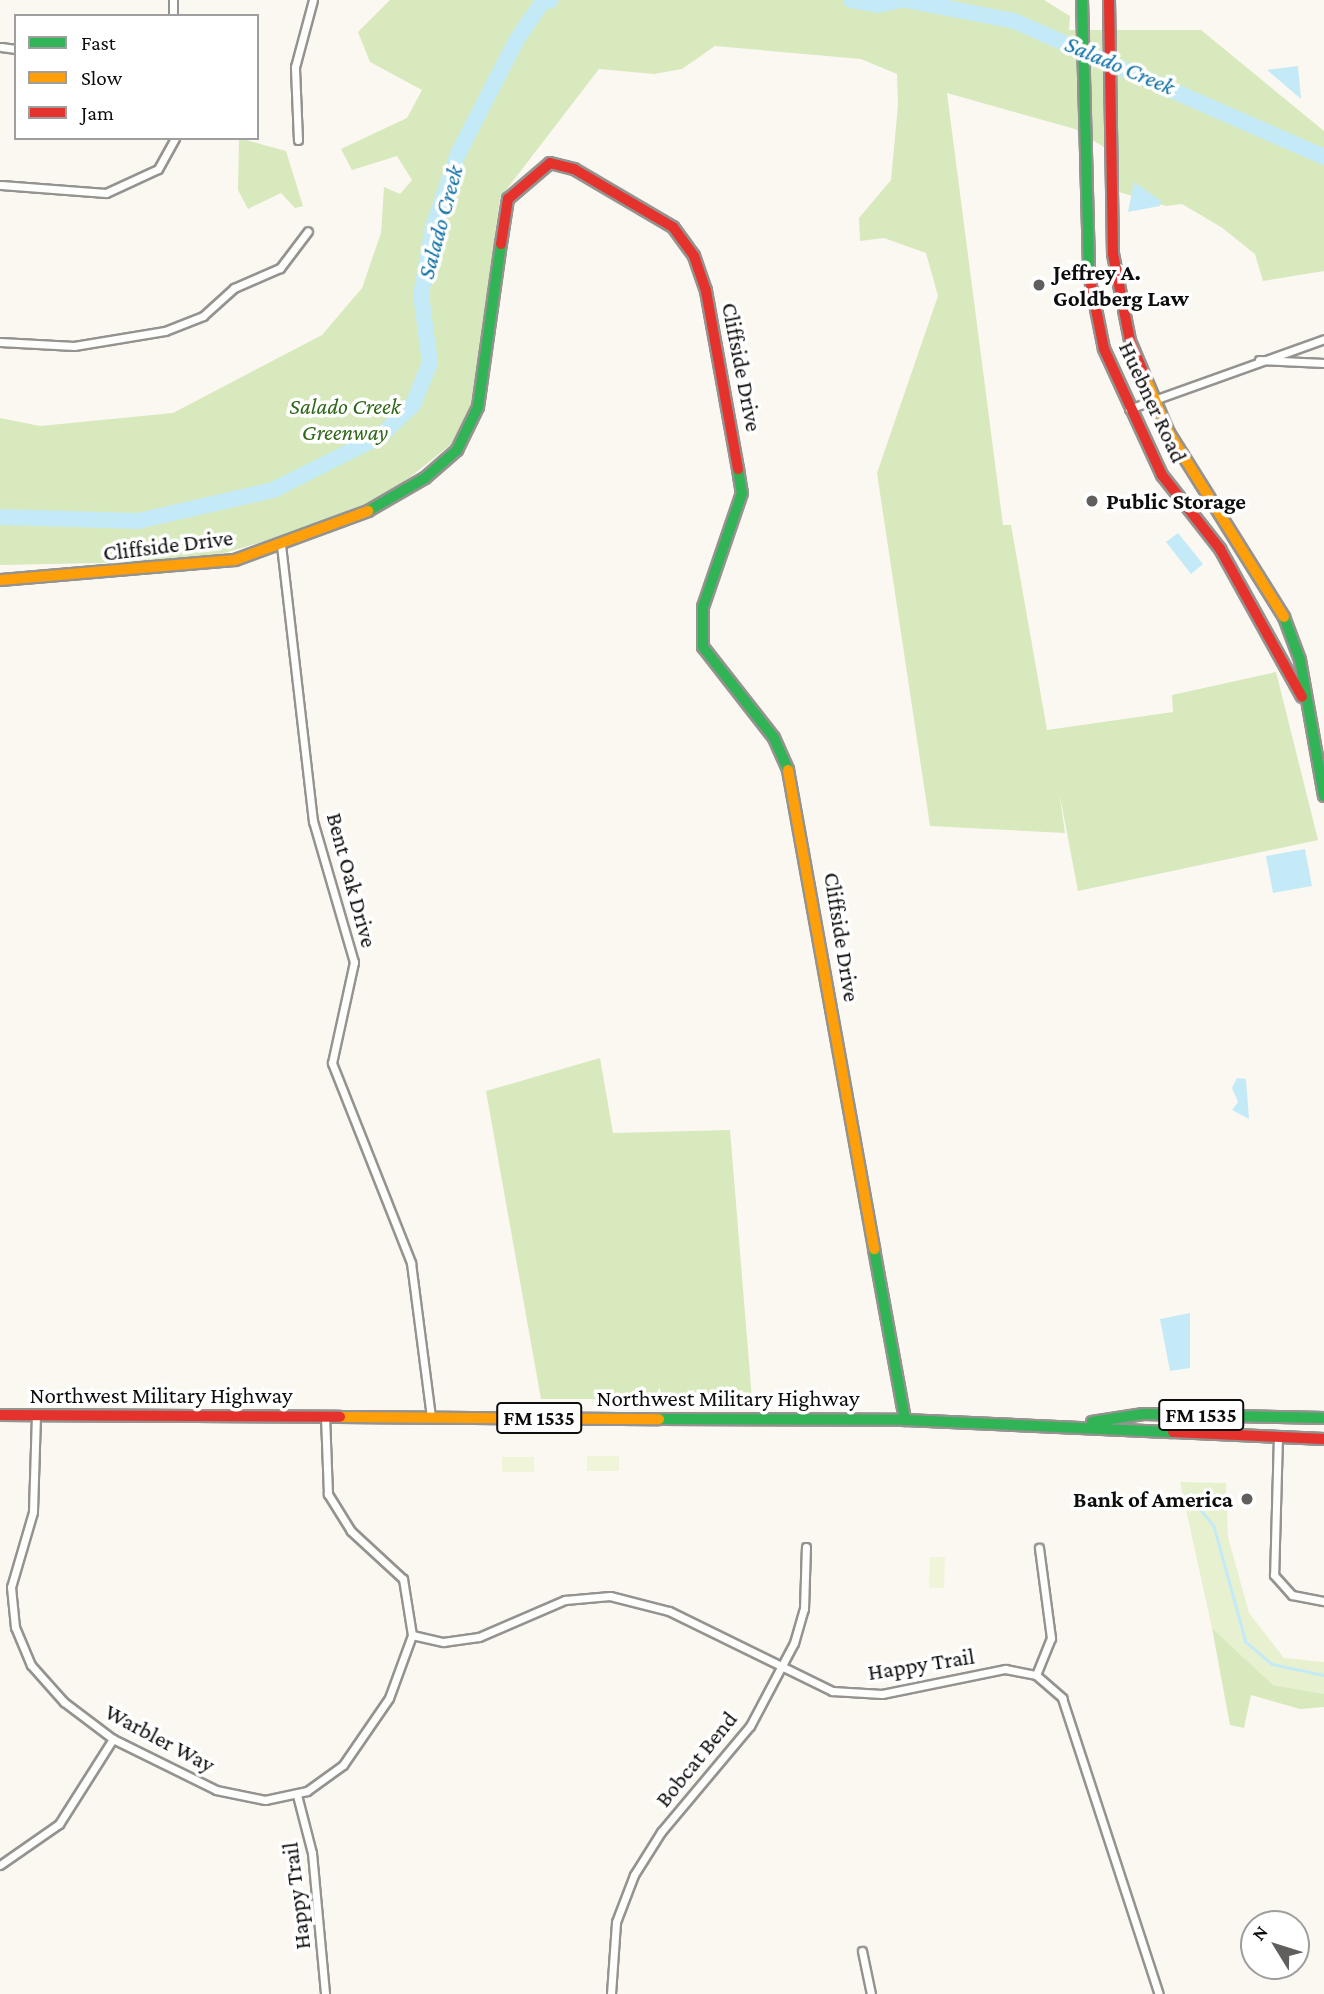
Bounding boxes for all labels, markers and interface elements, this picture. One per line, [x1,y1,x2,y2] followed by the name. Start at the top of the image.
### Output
[14,14,259,140] legend
[1061,29,1179,101] water label: Salado Creek
[81,31,116,55] text: Fast
[81,66,122,90] text: Slow
[81,101,114,125] text: Jam
[411,162,469,282] water label: Salado Creek
[1053,258,1189,312] place label: Jeffrey A. Goldberg Law
[1031,277,1047,293] marker: Jeffrey A. Goldberg Law
[716,300,768,434] street label: Cliffside Drive
[1113,337,1193,467] street label: Huebner Road
[289,392,401,446] park label: Salado Creek Greenway
[1106,487,1246,515] place label: Public Storage
[1084,493,1100,509] marker: Public Storage
[101,523,235,567] street label: Cliffside Drive
[321,810,383,950] street label: Bent Oak Drive
[818,870,866,1004] street label: Cliffside Drive
[29,1381,293,1409] street label: Northwest Military Highway
[596,1384,860,1412] street label: Northwest Military Highway
[1157,1398,1245,1432] road number: FM 1535
[495,1400,583,1436] road number: FM 1535
[1073,1485,1233,1513] place label: Bank of America
[1239,1491,1255,1507] marker: Bank of America
[866,1642,976,1686] street label: Happy Trail
[100,1698,220,1778] street label: Warbler Way
[649,1706,743,1812] street label: Bobcat Bend
[276,1841,316,1951] street label: Happy Trail
[1240,1910,1310,1980] north arrow
[1247,1921,1272,1945] text: N

